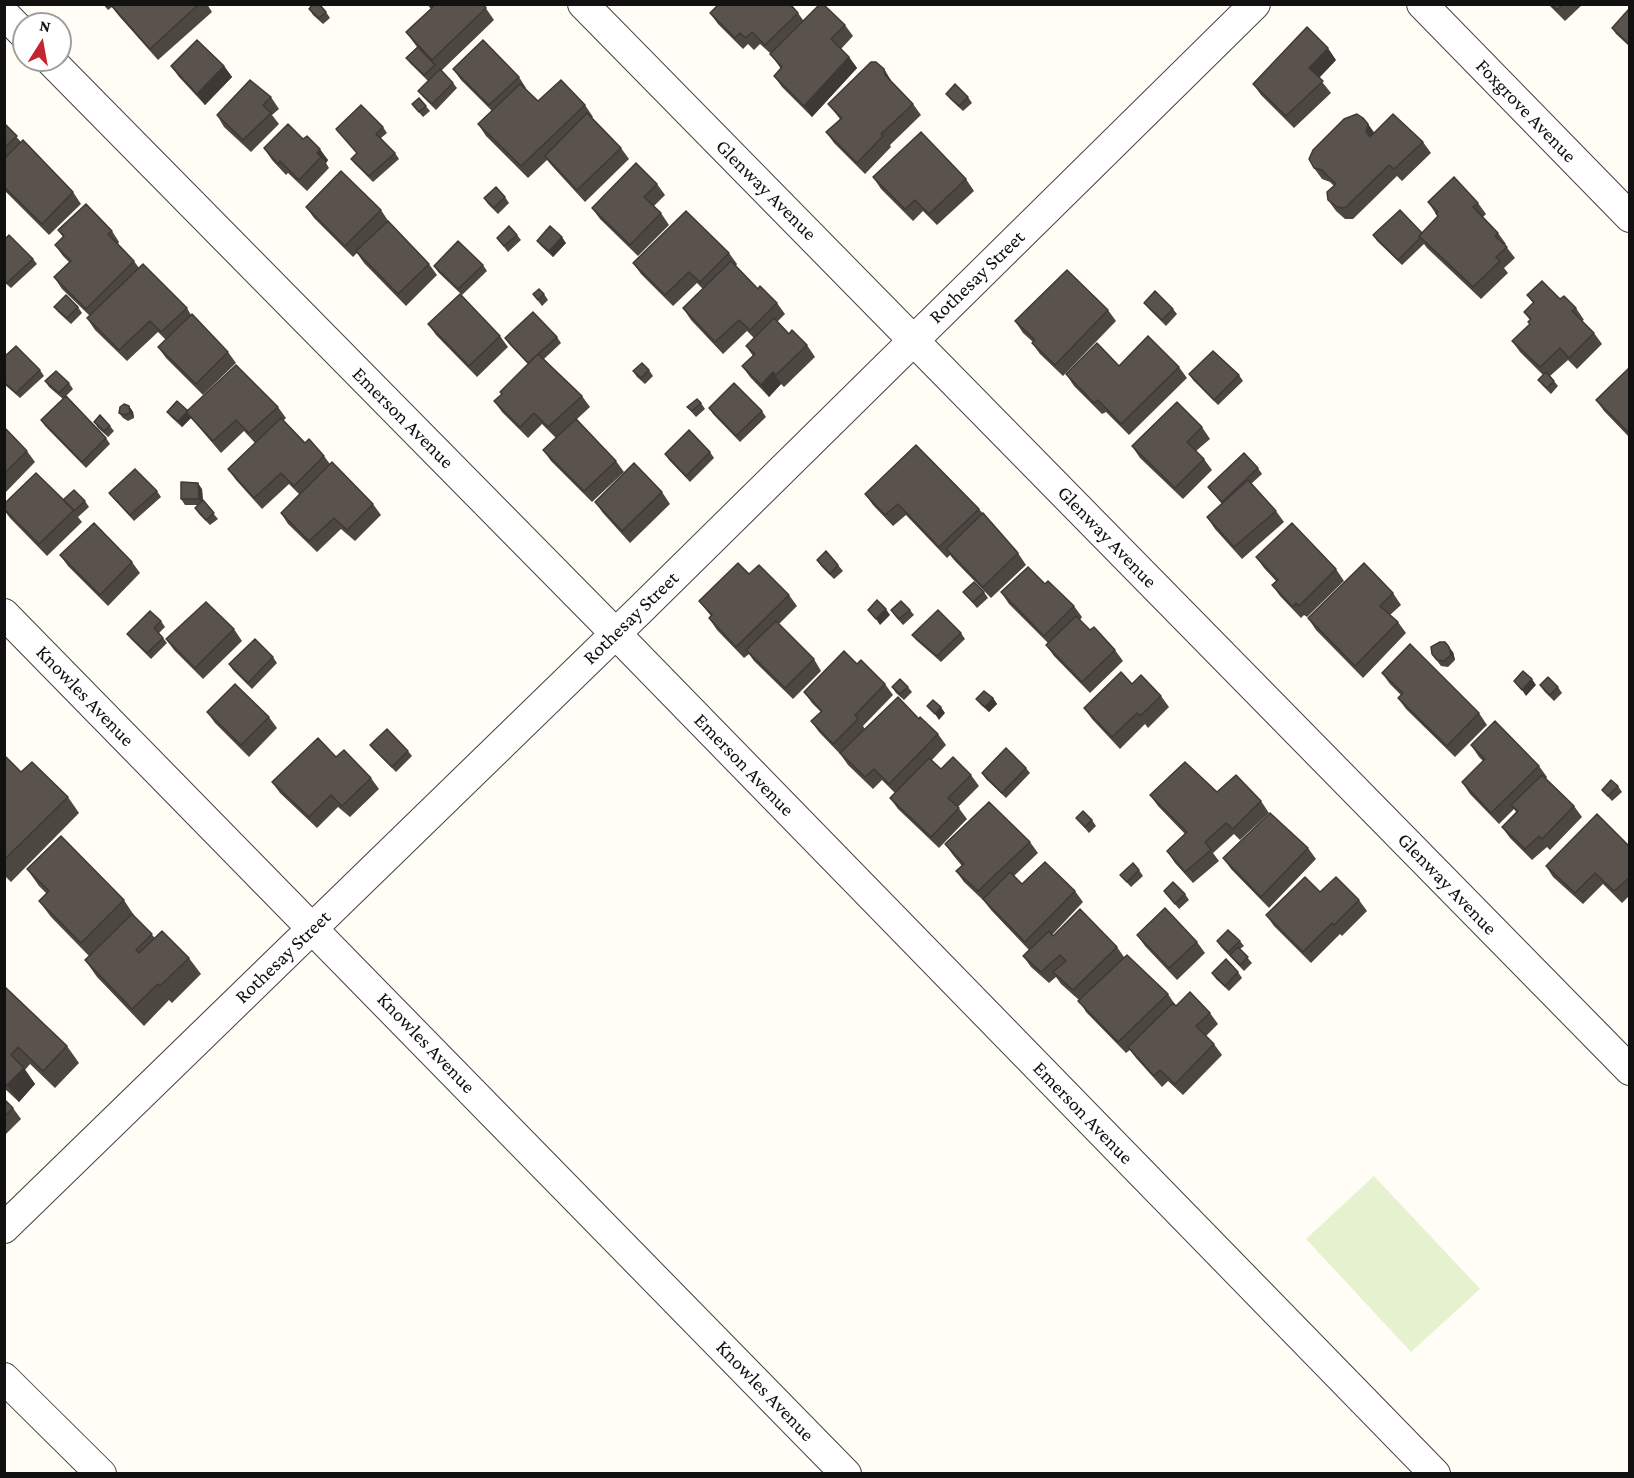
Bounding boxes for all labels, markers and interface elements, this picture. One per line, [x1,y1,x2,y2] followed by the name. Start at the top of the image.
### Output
[12,12,72,72] north arrow
[38,16,52,35] text: N
[1471,54,1581,168] street label: Foxgrove Avenue
[710,134,822,246] street label: Glenway Avenue
[924,225,1030,329] street label: Rothesay Street
[347,362,459,474] street label: Emerson Avenue
[1052,481,1162,593] street label: Glenway Avenue
[578,566,684,670] street label: Rothesay Street
[31,640,139,752] street label: Knowles Avenue
[689,709,799,821] street label: Emerson Avenue
[1392,828,1502,940] street label: Glenway Avenue
[230,905,336,1009] street label: Rothesay Street
[372,987,480,1099] street label: Knowles Avenue
[1028,1057,1138,1169] street label: Emerson Avenue
[711,1335,819,1447] street label: Knowles Avenue

